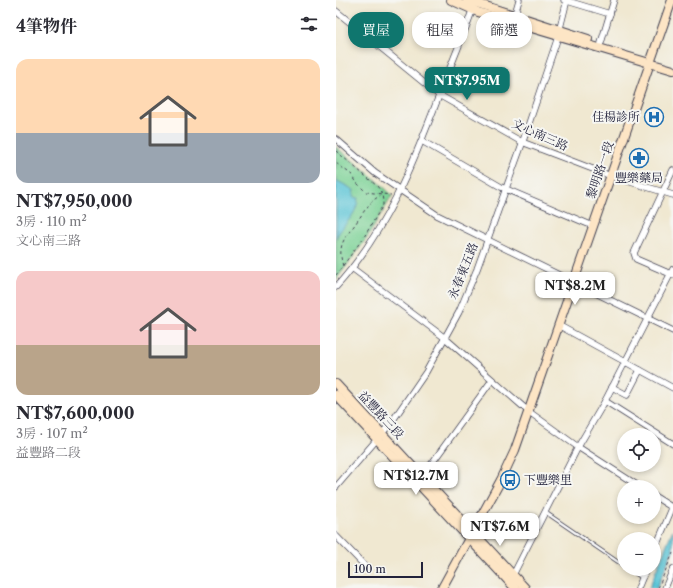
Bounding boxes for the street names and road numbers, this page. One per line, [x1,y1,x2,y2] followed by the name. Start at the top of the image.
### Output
[510,115,571,154] street label: 文心南三路
[583,139,616,201] street label: 黎明路一段
[444,240,481,301] street label: 永春東五路
[355,388,407,442] street label: 益豐路三段

